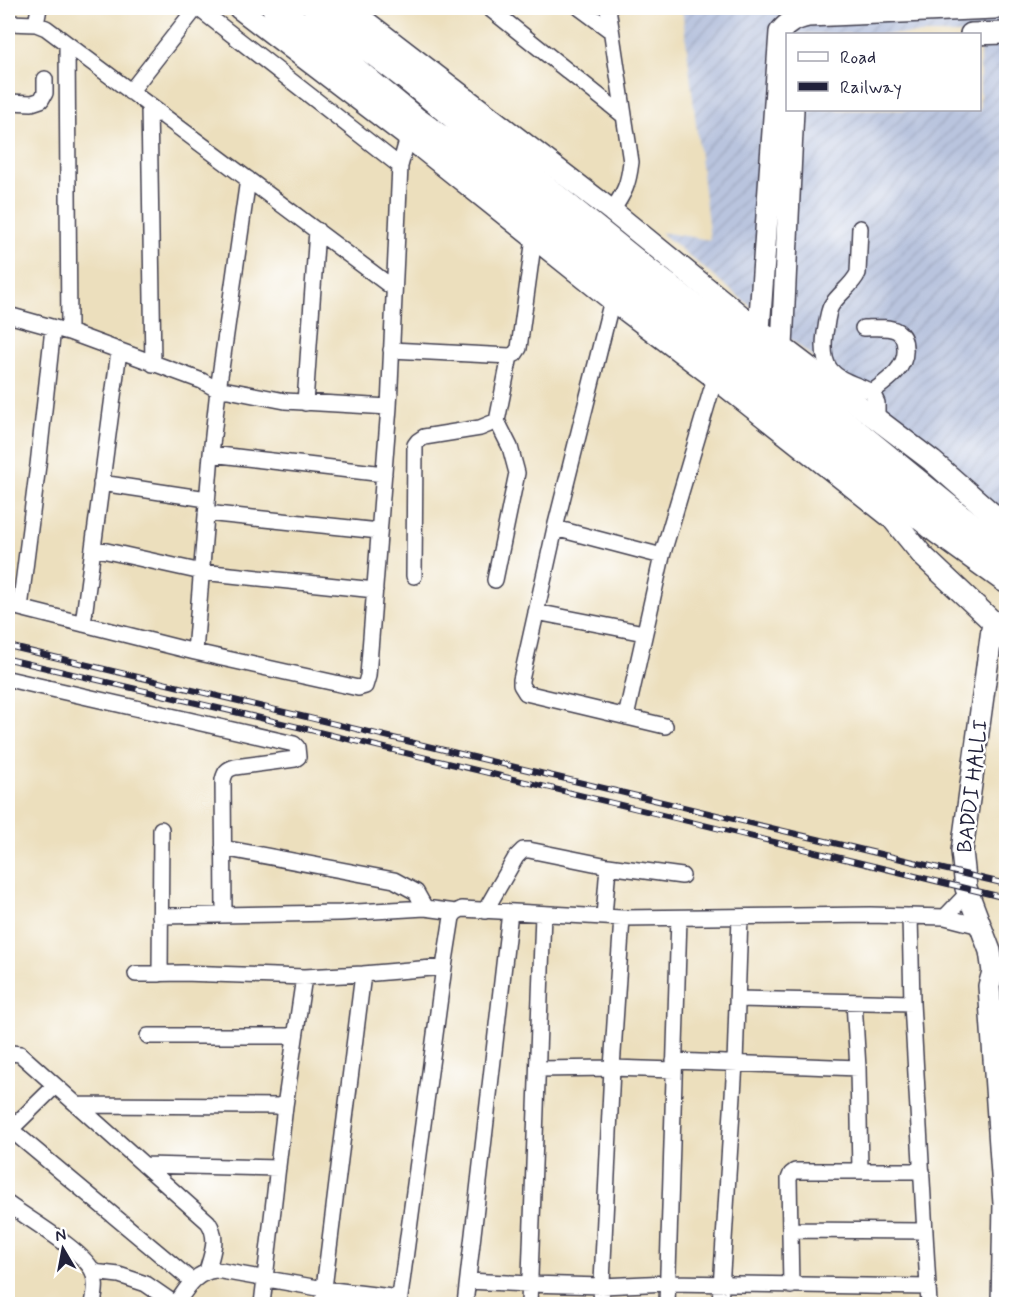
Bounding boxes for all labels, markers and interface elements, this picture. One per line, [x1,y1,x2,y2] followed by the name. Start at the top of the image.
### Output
[786,33,981,111] legend
[840,46,876,70] text: Road
[840,76,902,100] text: Railway
[951,718,995,855] street label: BADDI HALLI
[33,1219,93,1279] north arrow
[54,1224,68,1247] text: N

